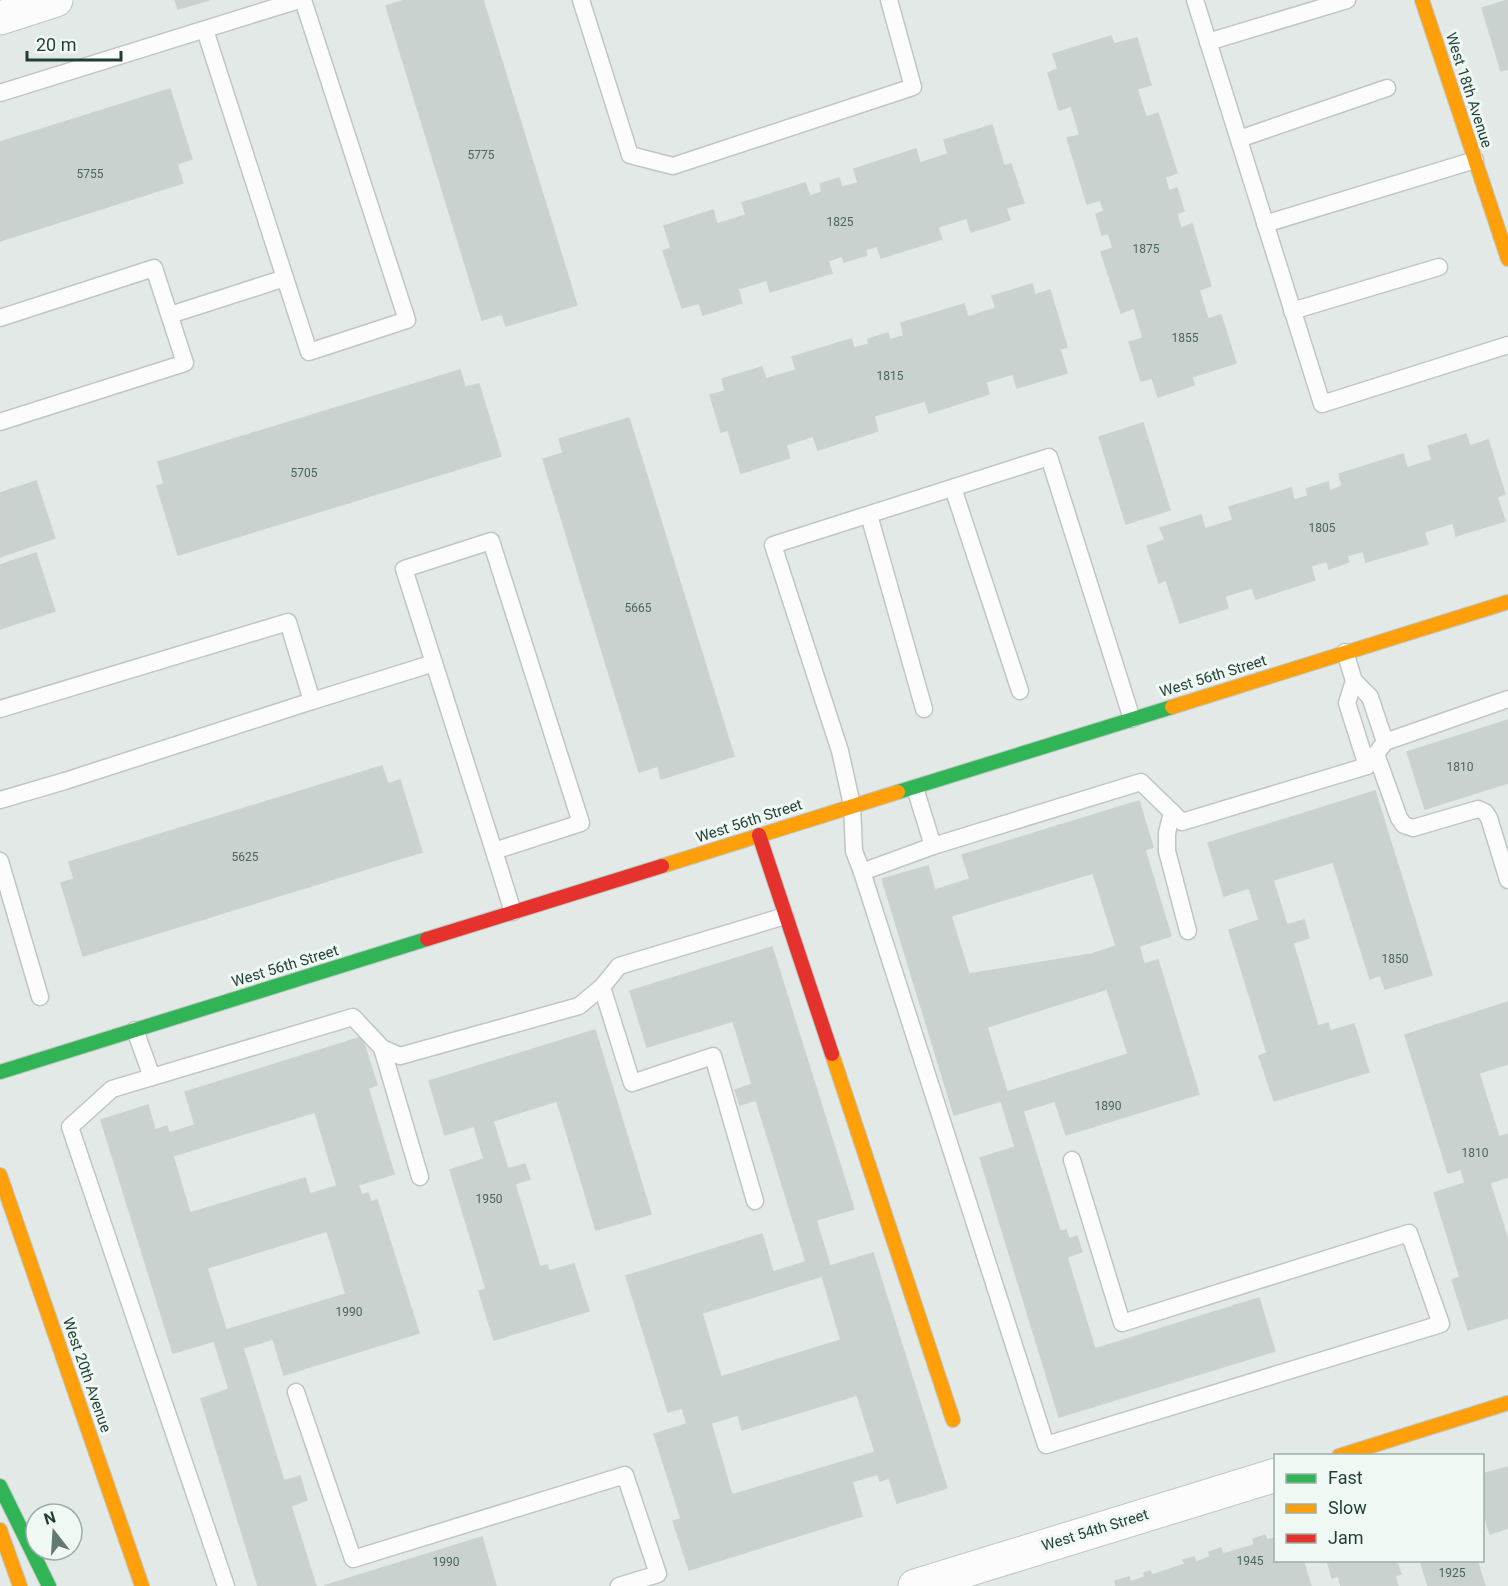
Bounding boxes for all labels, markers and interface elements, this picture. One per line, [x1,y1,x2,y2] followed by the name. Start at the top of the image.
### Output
[27,24,122,62] scale bar
[1442,30,1496,150] street label: West 18th Avenue
[36,34,76,55] text: 20 m
[468,148,495,162] house number: 5775
[77,167,104,181] house number: 5755
[827,215,854,229] house number: 1825
[1133,242,1160,256] house number: 1875
[1172,331,1199,345] house number: 1855
[877,369,904,383] house number: 1815
[291,466,318,480] house number: 5705
[1309,521,1336,535] house number: 1805
[625,601,652,615] house number: 5665
[1157,651,1269,701] street label: West 56th Street
[1447,760,1474,774] house number: 1810
[694,795,805,847] street label: West 56th Street
[232,850,259,864] house number: 5625
[229,941,341,991] street label: West 56th Street
[1382,952,1409,966] house number: 1850
[1095,1099,1122,1113] house number: 1890
[1462,1146,1489,1160] house number: 1810
[476,1192,503,1206] house number: 1950
[336,1305,363,1319] house number: 1990
[59,1315,115,1435] street label: West 20th Avenue
[1274,1454,1484,1562] legend
[1328,1467,1363,1488] text: Fast
[1328,1497,1367,1518] text: Slow
[24,1502,84,1562] north arrow
[1039,1505,1151,1555] street label: West 54th Street
[42,1507,58,1529] text: N
[1328,1527,1364,1548] text: Jam
[1237,1554,1264,1568] house number: 1945
[433,1555,460,1569] house number: 1990
[1439,1566,1466,1580] house number: 1925

